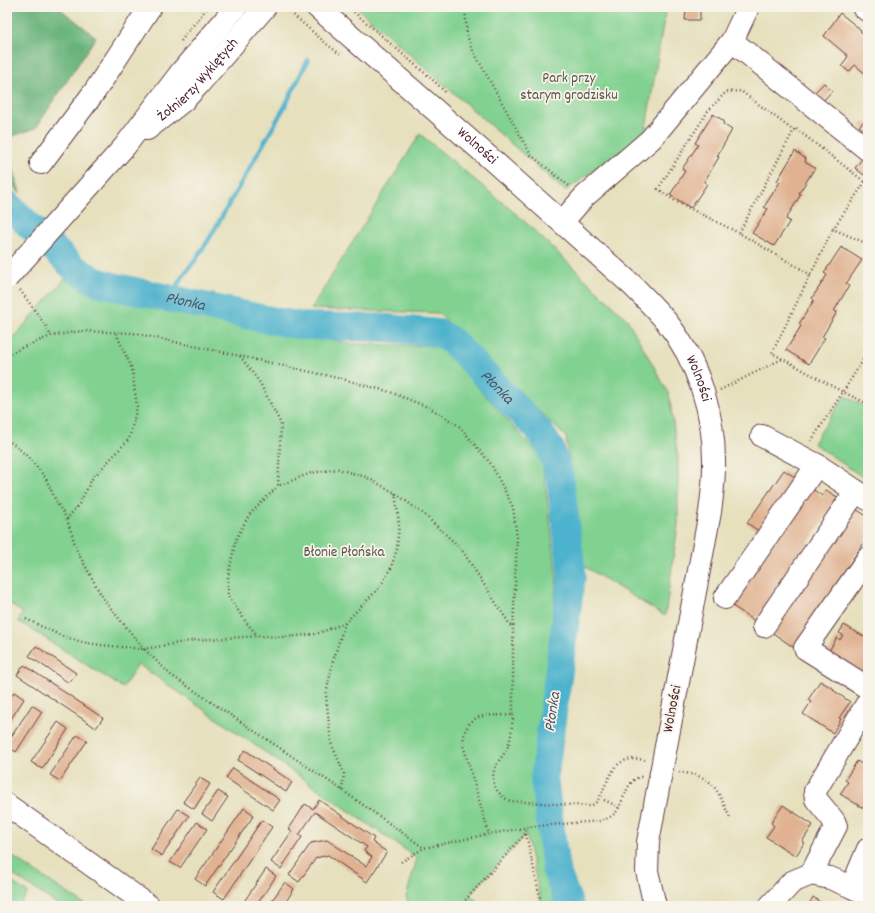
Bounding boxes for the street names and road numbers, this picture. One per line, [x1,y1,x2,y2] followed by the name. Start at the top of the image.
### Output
[153,33,244,128] street label: Żołnierzy Wyklętych
[451,122,502,171] street label: Wolności
[679,352,717,404] street label: Wolności
[658,683,688,735] street label: Wolności

